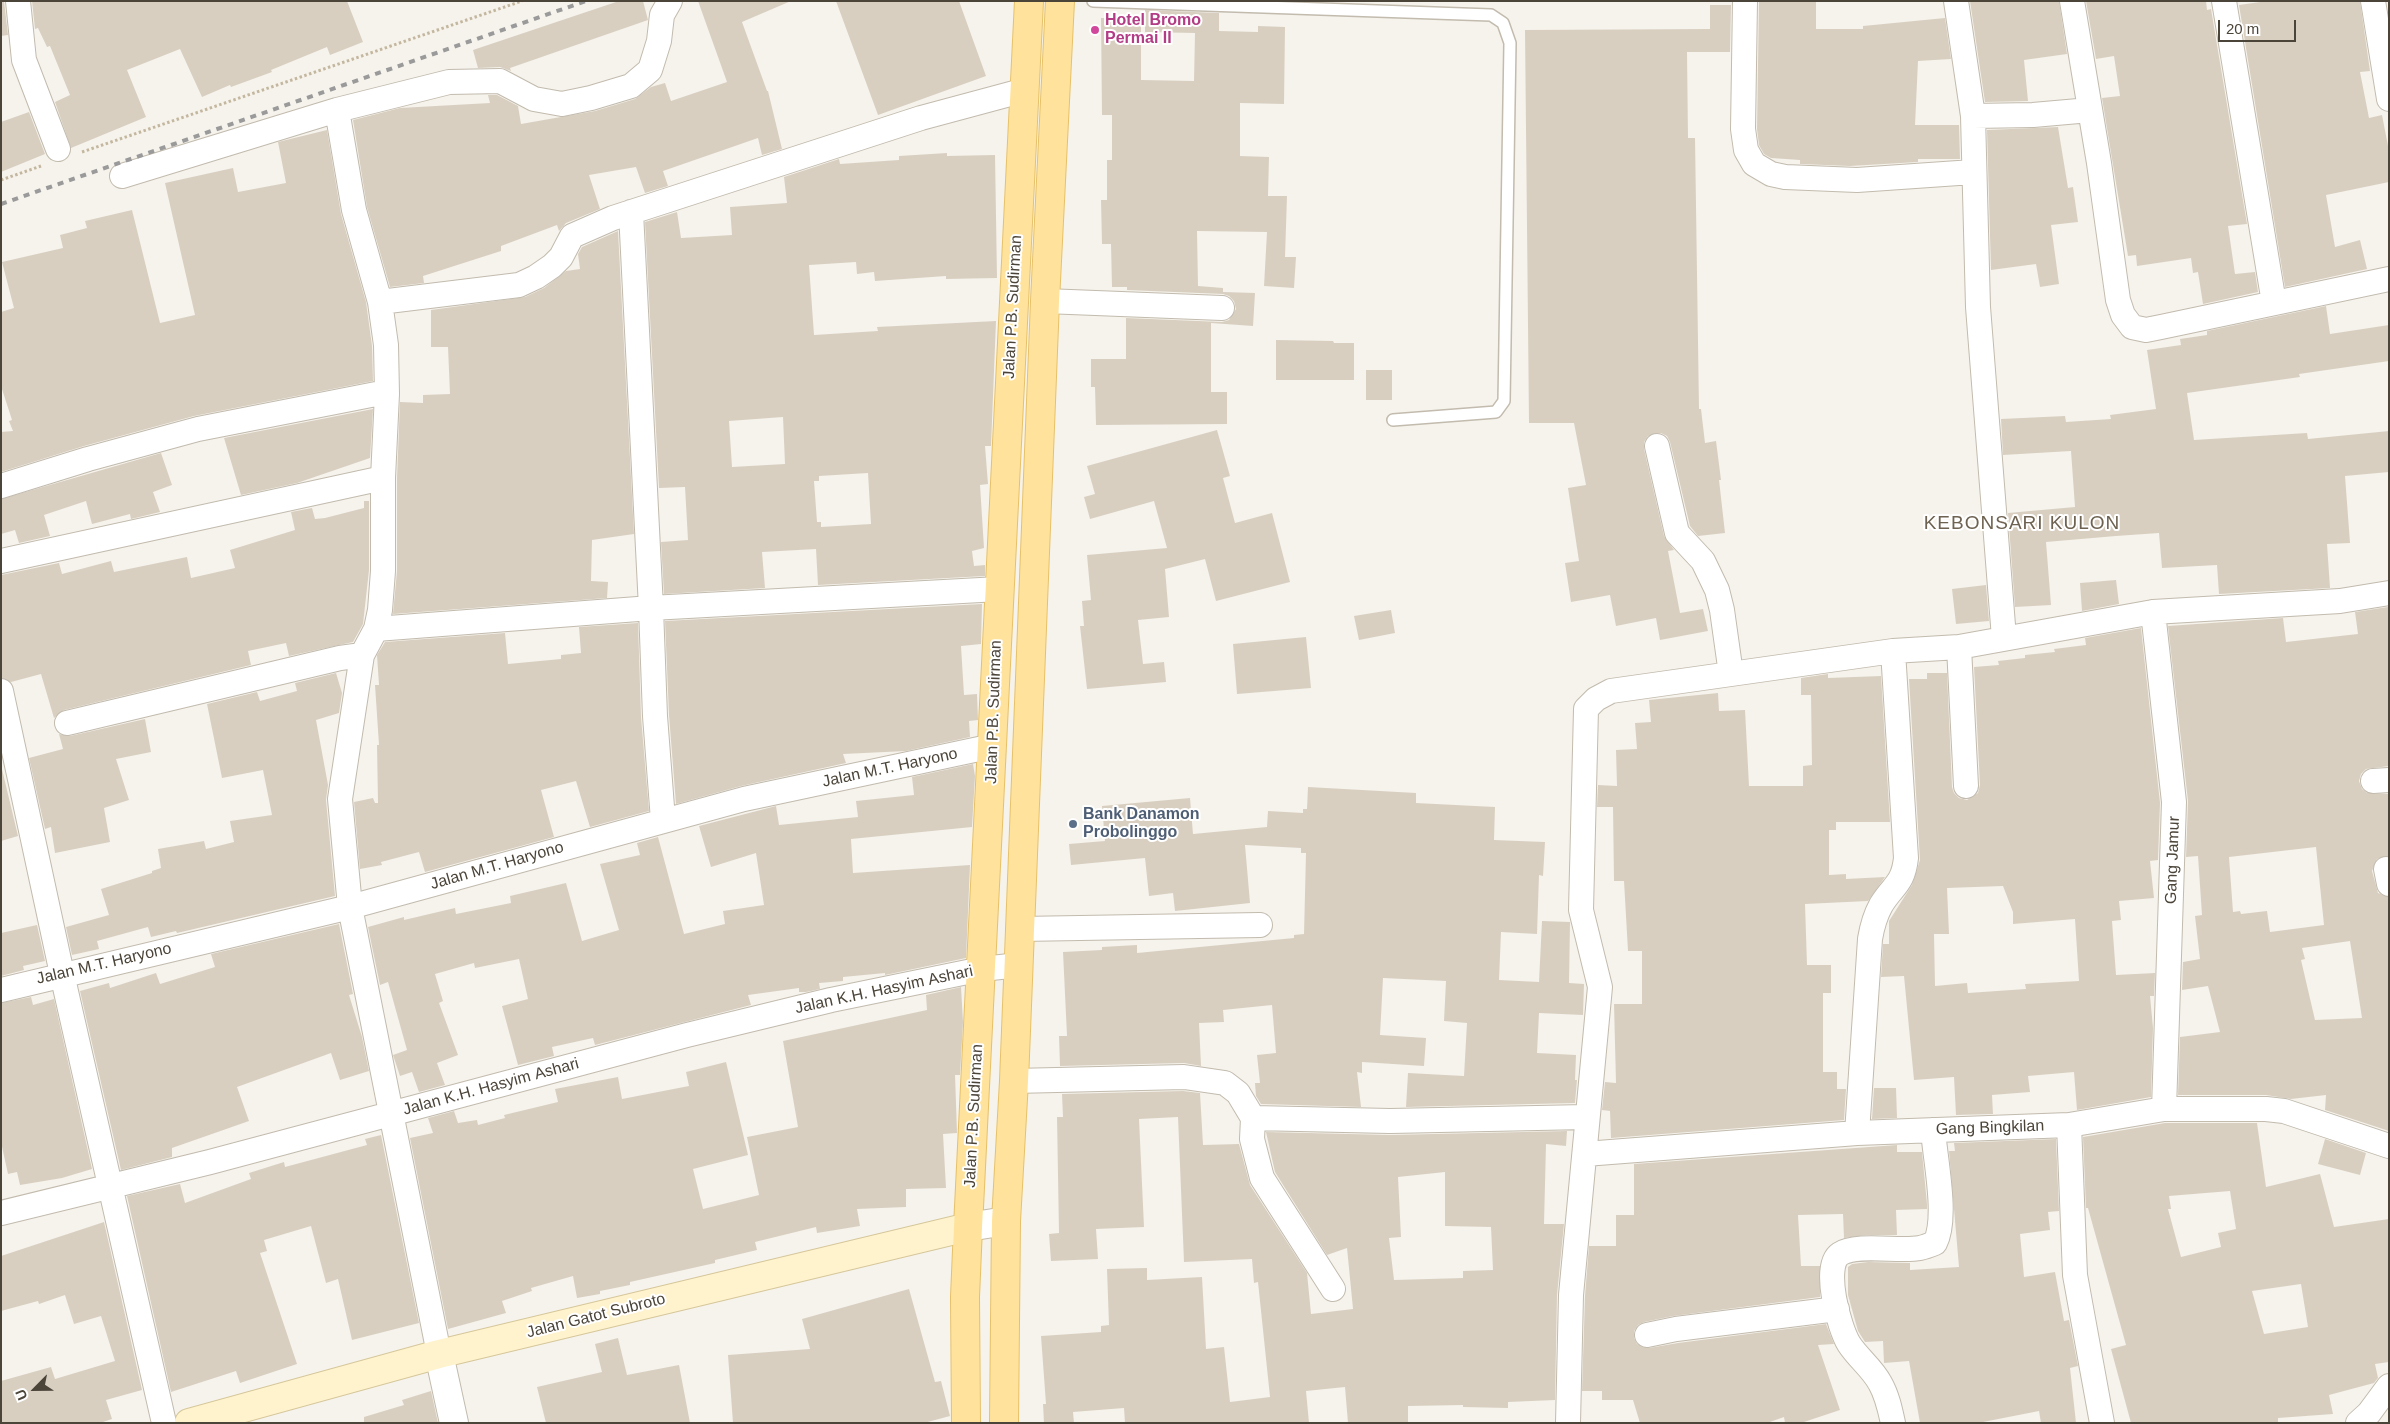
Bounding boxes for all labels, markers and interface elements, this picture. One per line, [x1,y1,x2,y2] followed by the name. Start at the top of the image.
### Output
[2220,10,2298,42] scale bar
[1105,11,1201,49] place label: Hotel Bromo Permai II
[2226,20,2259,37] text: 20 m
[1089,24,1101,36] marker: Hotel Bromo Permai II
[1000,235,1026,379] street label: Jalan P.B. Sudirman
[1922,513,2122,535] district label: KEBONSARI KULON
[982,640,1006,784] street label: Jalan P.B. Sudirman
[821,744,959,792] street label: Jalan M.T. Haryono
[1083,805,1199,843] place label: Bank Danamon Probolinggo
[2162,816,2184,904] street label: Gang Jamur
[1067,818,1079,830] marker: Bank Danamon Probolinggo
[428,838,566,894] street label: Jalan M.T. Haryono
[35,939,173,989] street label: Jalan M.T. Haryono
[793,962,975,1018] street label: Jalan K.H. Hasyim Ashari
[961,1044,987,1188] street label: Jalan P.B. Sudirman
[401,1054,581,1120] street label: Jalan K.H. Hasyim Ashari
[1935,1117,2045,1139] street label: Gang Bingkilan
[525,1289,667,1343] street label: Jalan Gatot Subroto
[10,1364,60,1414] north arrow
[12,1387,31,1403] text: U

